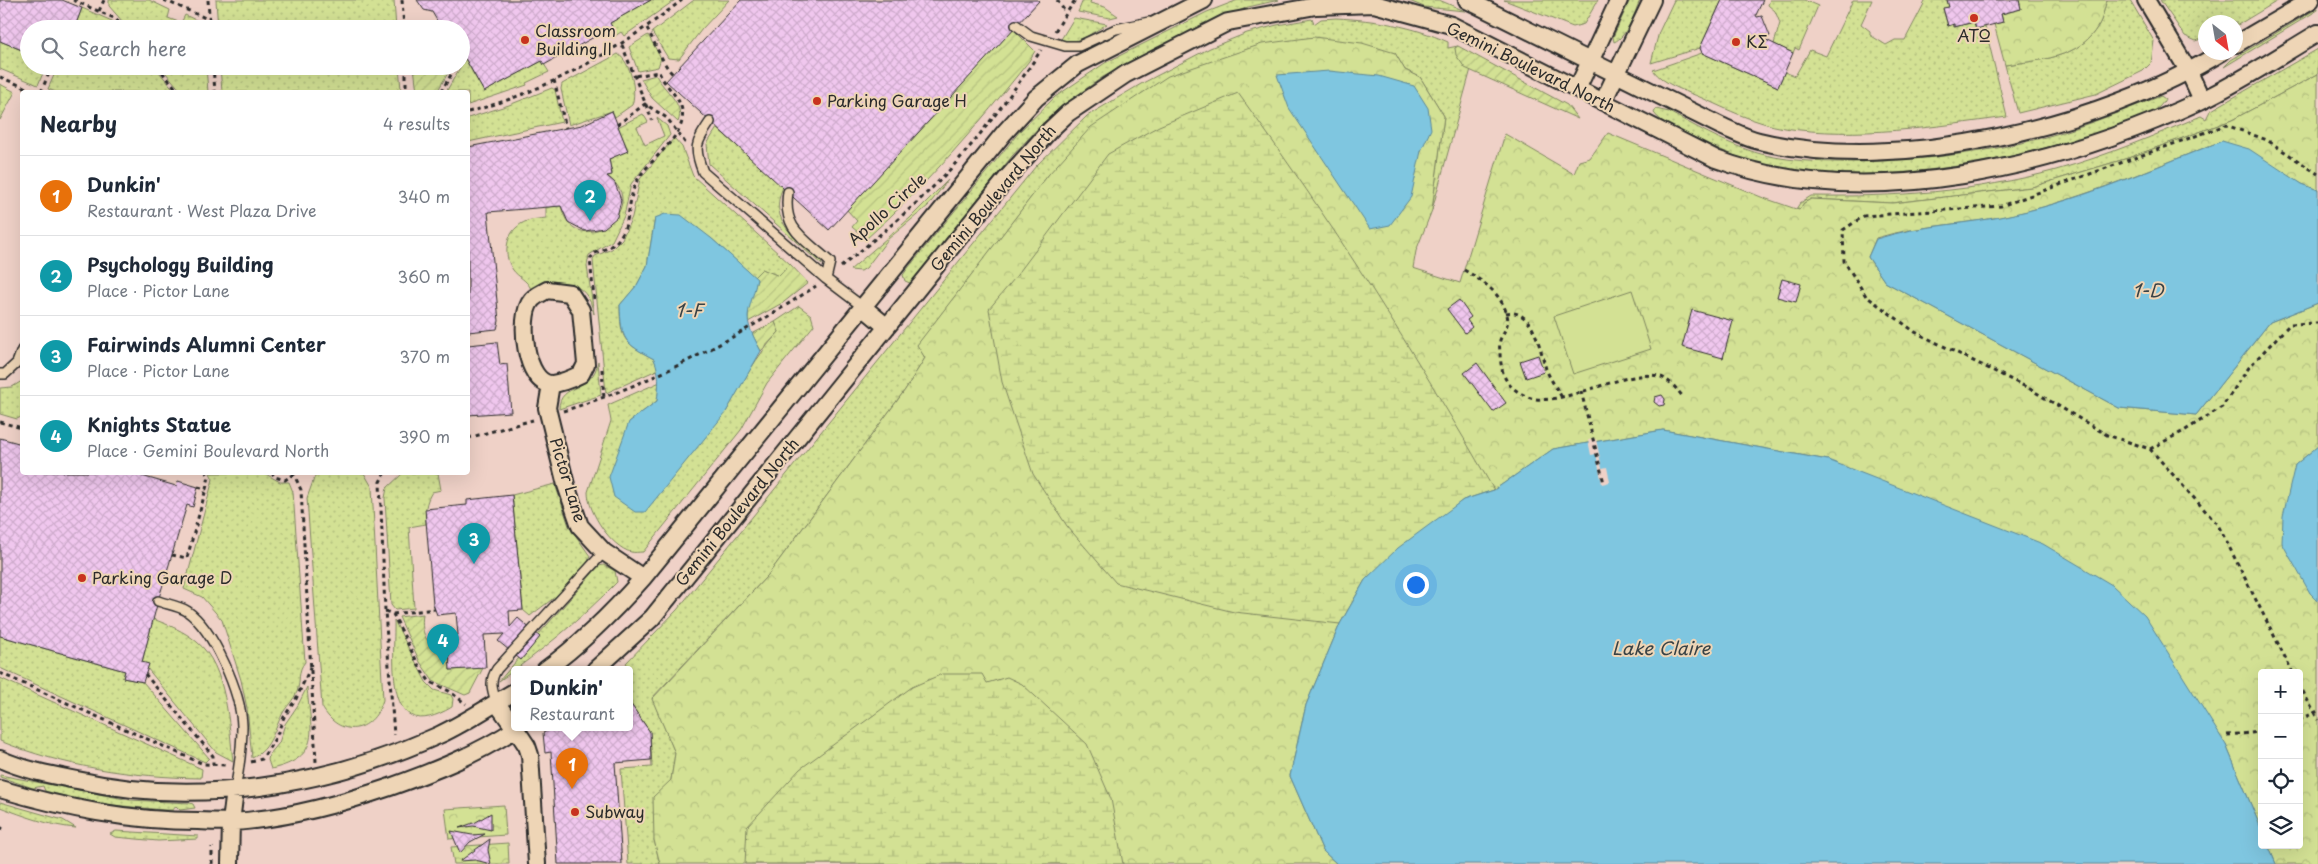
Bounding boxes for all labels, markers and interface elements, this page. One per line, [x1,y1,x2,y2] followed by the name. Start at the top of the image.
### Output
[1968,12,1980,24] marker: ΑΤΩ
[1443,15,1620,117] street label: Gemini Boulevard North
[2198,15,2243,60] north arrow
[535,18,616,60] place label: Classroom Building II
[20,20,470,75] search box
[1957,23,1991,47] place label: ΑΤΩ
[1746,29,1768,53] place label: ΚΣ
[38,34,66,62] icon: search
[78,34,187,62] text: Search here
[519,34,531,46] marker: Classroom Building II
[1730,36,1742,48] marker: ΚΣ
[827,88,967,112] place label: Parking Garage H
[811,95,823,107] marker: Parking Garage H
[40,107,117,139] text: Nearby
[383,111,450,135] text: 4 results
[924,119,1061,276] street label: Gemini Boulevard North
[842,166,931,250] street label: Apollo Circle
[87,170,161,198] text: Dunkin'
[574,180,606,221] pin: 2
[52,184,60,208] text: 1
[398,184,450,208] text: 340 m
[87,198,316,222] text: Restaurant · West Plaza Drive
[87,250,274,278] text: Psychology Building
[50,264,62,288] text: 2
[398,264,450,288] text: 360 m
[2132,276,2165,303] water label: 1-D
[87,278,230,302] text: Place · Pictor Lane
[675,296,706,323] water label: 1-F
[87,330,326,358] text: Fairwinds Alumni Center
[51,344,61,368] text: 3
[400,344,450,368] text: 370 m
[87,358,230,382] text: Place · Pictor Lane
[87,410,231,438] text: Knights Statue
[51,424,61,448] text: 4
[399,424,450,448] text: 390 m
[669,432,804,591] street label: Gemini Boulevard North
[545,434,593,525] street label: Pictor Lane
[87,438,329,462] text: Place · Gemini Boulevard North
[458,523,490,564] pin: 3
[92,565,232,589] place label: Parking Garage D
[76,572,88,584] marker: Parking Garage D
[1403,572,1429,598] your location
[427,624,459,665] pin: 4
[1612,634,1712,661] water label: Lake Claire
[511,666,633,731] popup
[2258,669,2303,849] map controls
[2258,669,2303,714] button: +
[529,673,603,701] text: Dunkin'
[529,701,615,725] text: Restaurant
[2258,714,2303,759] button: −
[556,748,588,789] pin: 1
[2258,759,2303,804] button: locate
[585,799,644,823] place label: Subway
[2258,804,2303,849] button: layers
[569,806,581,818] marker: Subway

